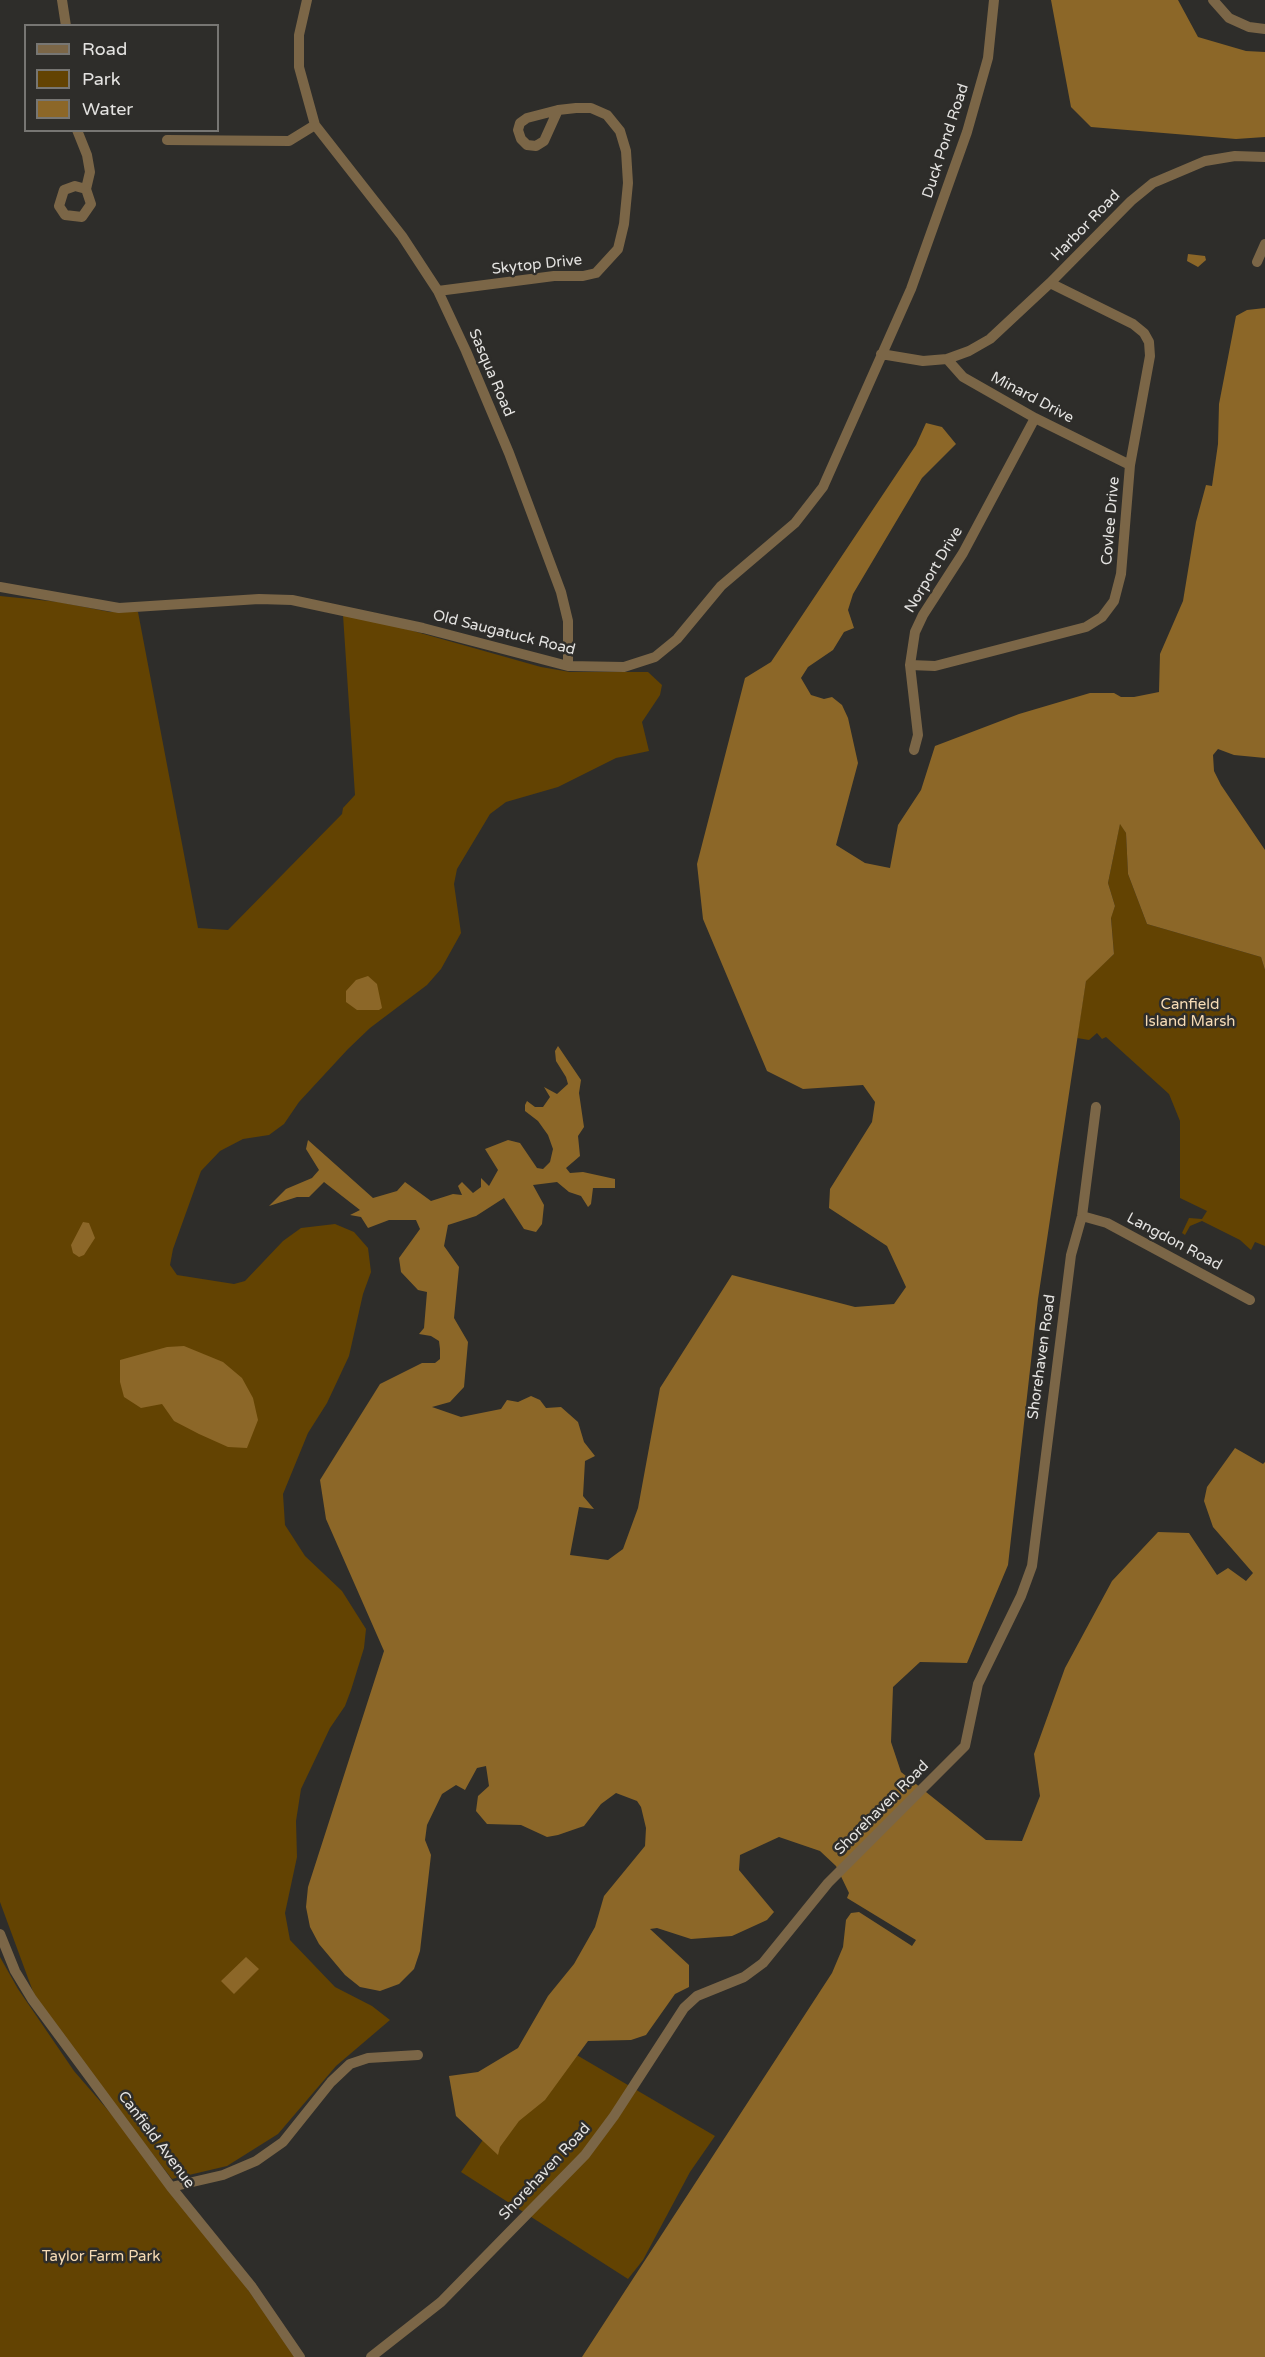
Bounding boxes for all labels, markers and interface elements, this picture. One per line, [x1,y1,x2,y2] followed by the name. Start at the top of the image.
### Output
[24,24,219,132] legend
[82,38,127,60] text: Road
[82,68,120,90] text: Park
[919,81,973,201] street label: Duck Pond Road
[82,98,133,120] text: Water
[1048,187,1124,265] street label: Harbor Road
[491,251,583,279] street label: Skytop Drive
[464,326,518,420] street label: Sasqua Road
[987,369,1077,427] street label: Minard Drive
[1098,476,1124,566] street label: Covlee Drive
[901,524,967,616] street label: Norport Drive
[431,607,577,659] street label: Old Saugatuck Road
[1145,996,1235,1031] park label: Canfield Island Marsh
[1123,1209,1225,1275] street label: Langdon Road
[1024,1293,1060,1421] street label: Shorehaven Road
[831,1757,933,1859] street label: Shorehaven Road
[114,2088,198,2192] street label: Canfield Avenue
[495,2120,595,2224] street label: Shorehaven Road
[42,2248,160,2266] park label: Taylor Farm Park

